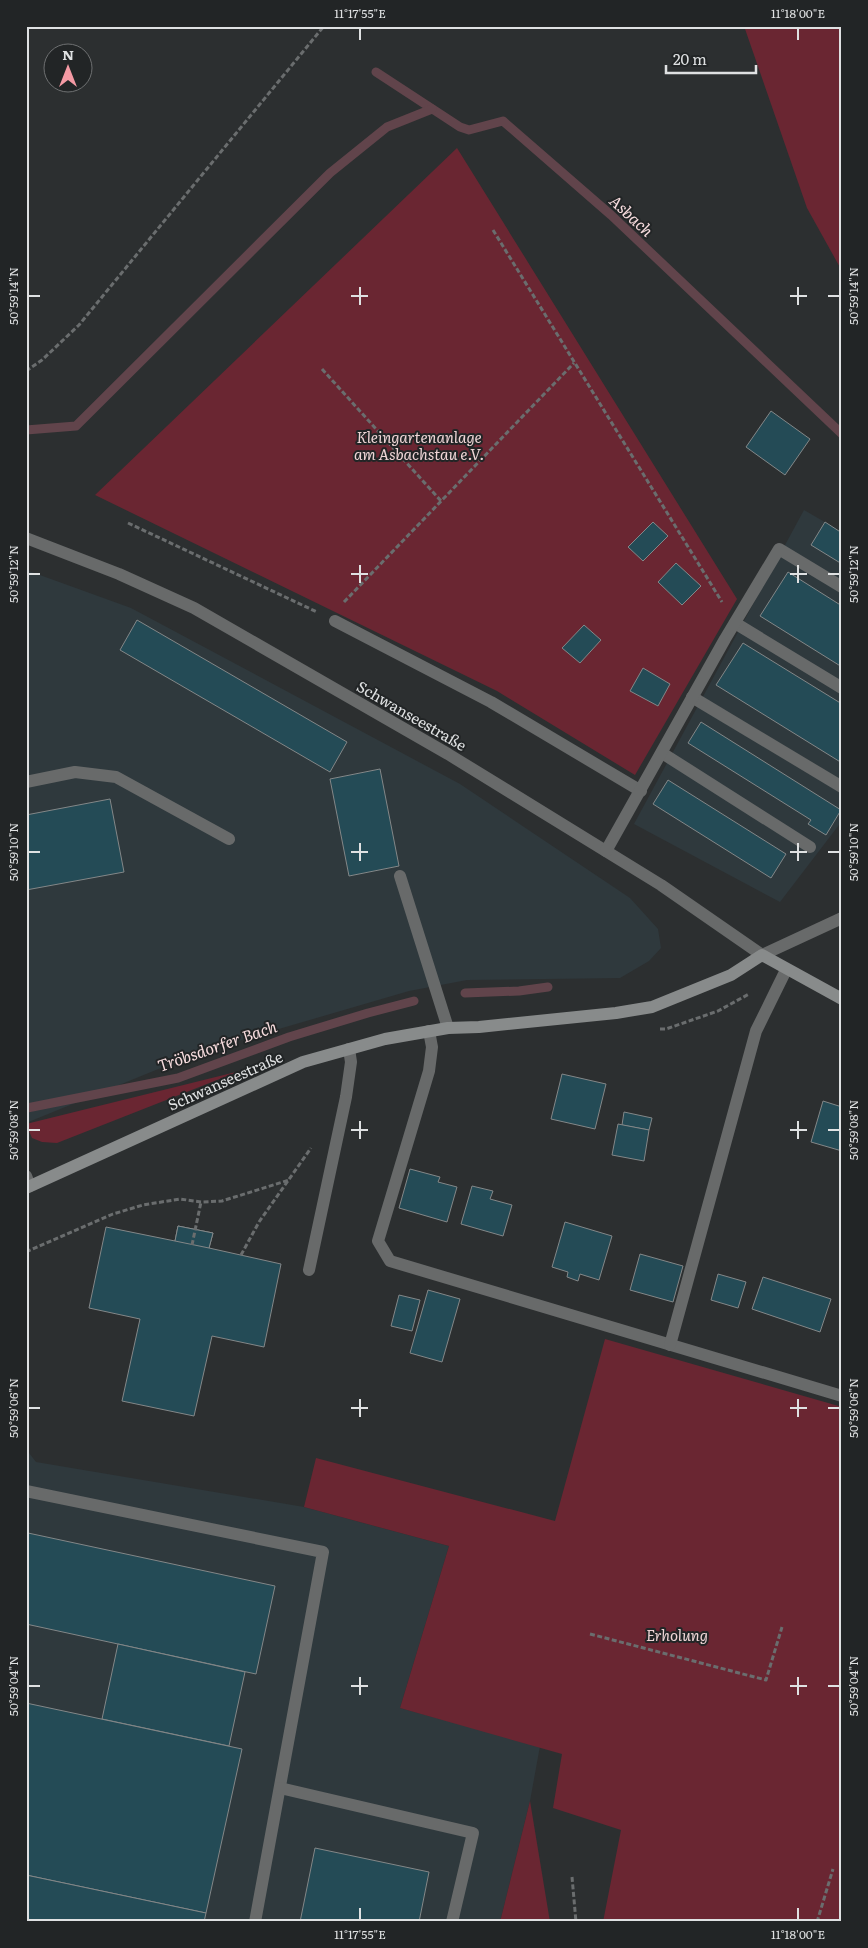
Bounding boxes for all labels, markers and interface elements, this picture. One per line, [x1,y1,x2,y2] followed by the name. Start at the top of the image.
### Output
[334,4,386,22] text: 11°17'55"E
[771,4,825,22] text: 11°18'00"E
[42,42,92,92] north arrow
[666,42,756,74] scale bar
[62,44,74,64] text: N
[673,47,707,70] text: 20 m
[605,188,660,242] water label: Asbach
[4,267,22,325] text: 50°59'14"N
[844,267,862,325] text: 50°59'14"N
[354,425,484,465] park label: Kleingartenanlage am Asbachstau e.V.
[4,545,22,603] text: 50°59'12"N
[844,545,862,603] text: 50°59'12"N
[353,674,472,756] street label: Schwanseestraße
[4,823,22,881] text: 50°59'10"N
[844,823,862,881] text: 50°59'10"N
[154,1013,280,1077] water label: Tröbsdorfer Bach
[164,1044,286,1116] street label: Schwanseestraße
[4,1100,22,1160] text: 50°59'08"N
[844,1100,862,1160] text: 50°59'08"N
[4,1378,22,1438] text: 50°59'06"N
[844,1378,862,1438] text: 50°59'06"N
[646,1623,708,1646] park label: Erholung
[4,1656,22,1716] text: 50°59'04"N
[844,1656,862,1716] text: 50°59'04"N
[334,1925,386,1943] text: 11°17'55"E
[771,1925,825,1943] text: 11°18'00"E

